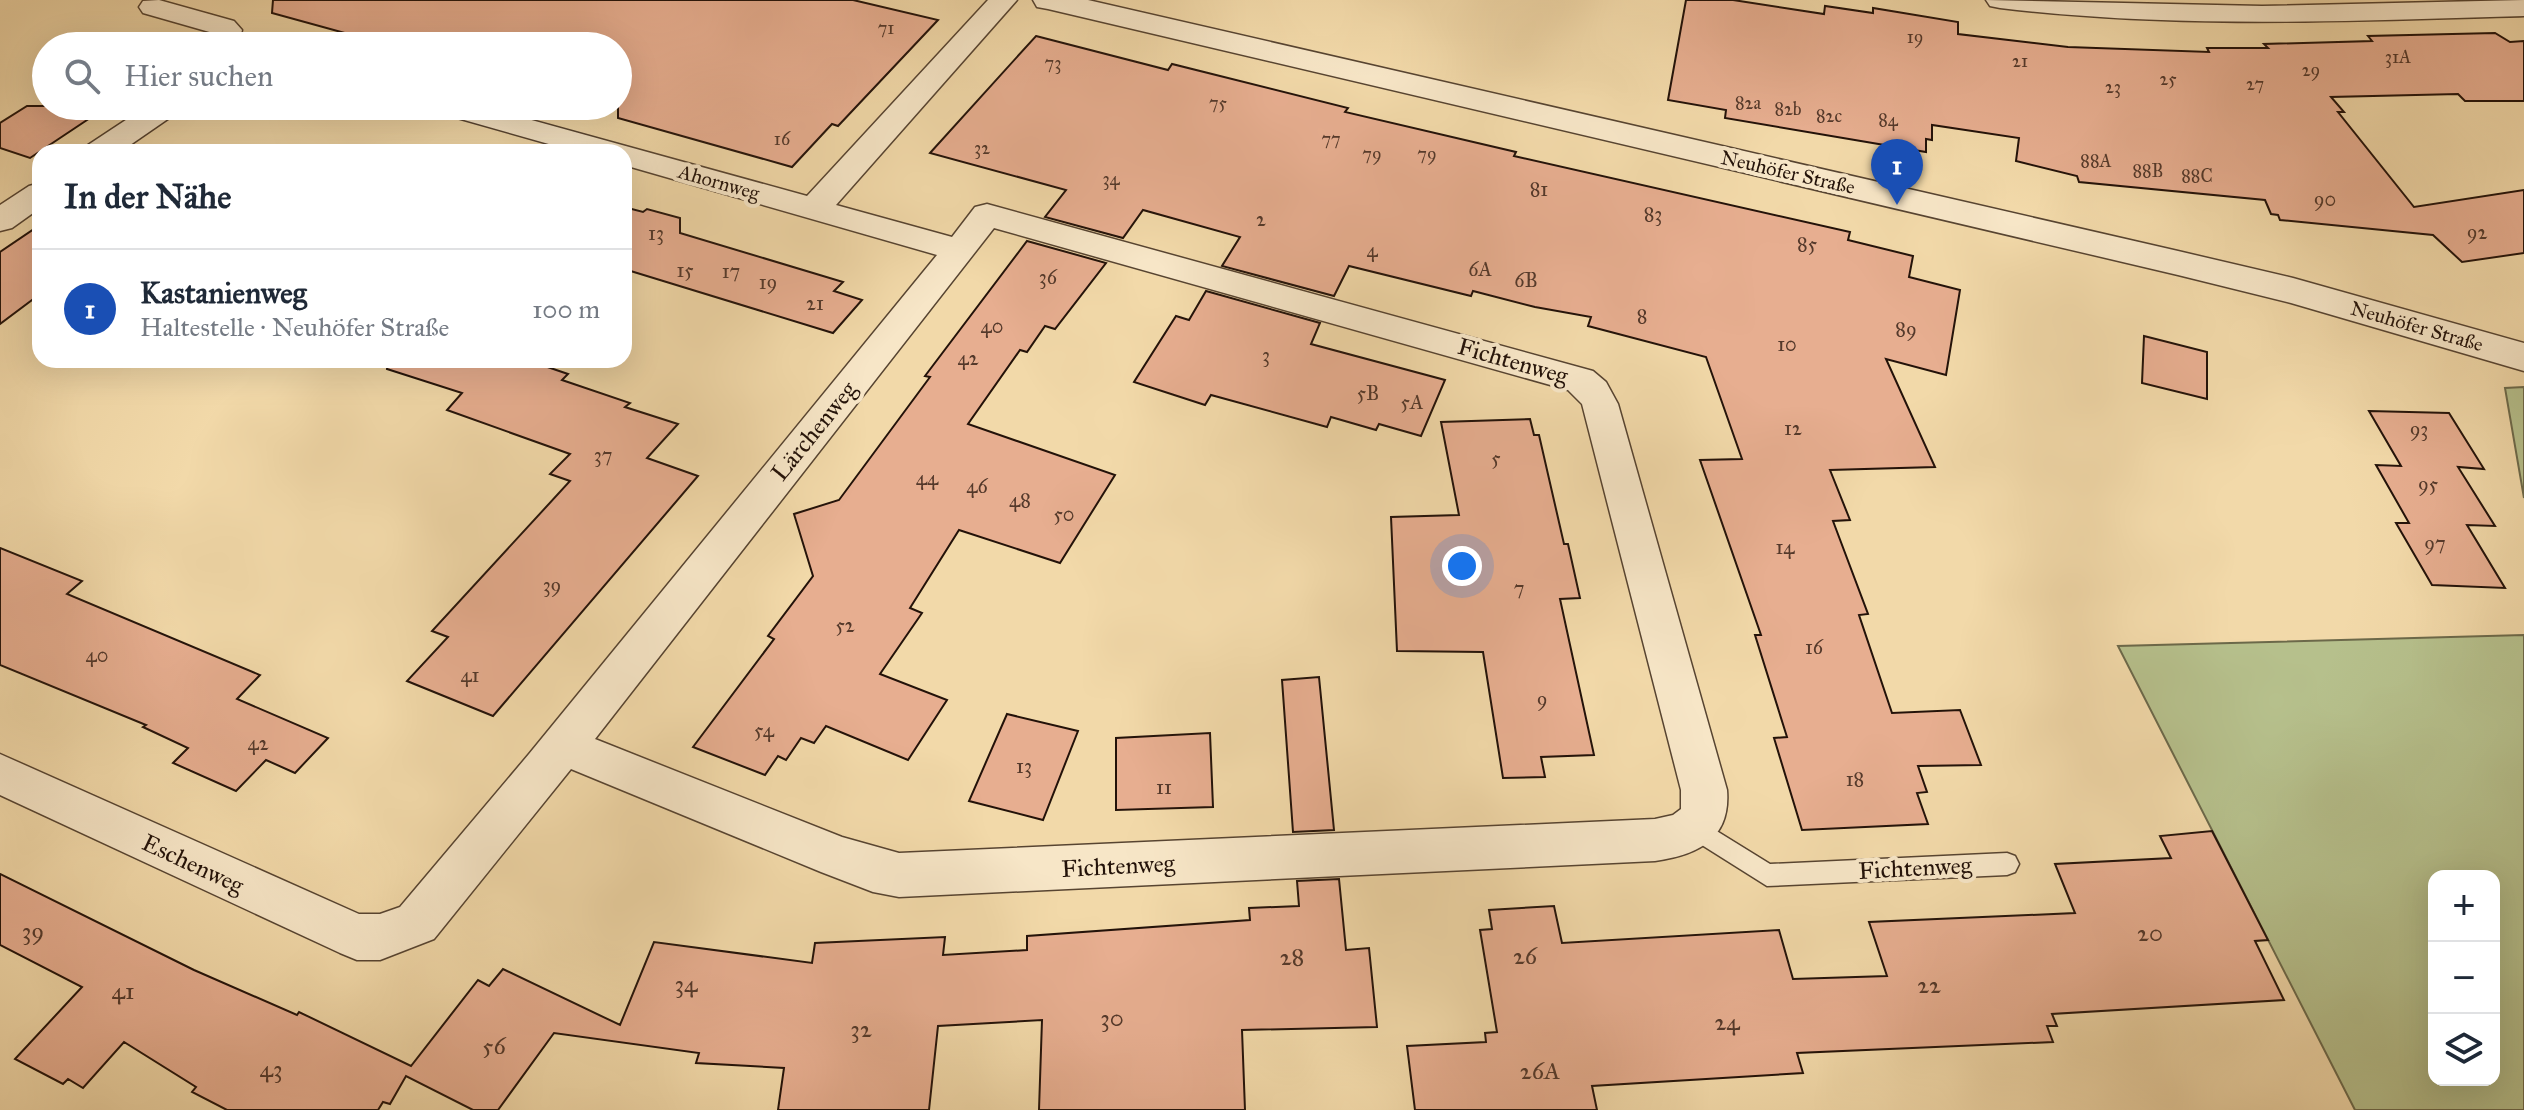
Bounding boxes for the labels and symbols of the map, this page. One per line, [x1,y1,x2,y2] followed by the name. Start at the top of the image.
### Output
[878,17,894,39] house number: 71
[1907,26,1923,48] house number: 19
[2385,46,2411,68] house number: 31A
[2012,50,2028,72] house number: 21
[1045,52,1061,74] house number: 73
[2302,59,2320,81] house number: 29
[2159,68,2177,90] house number: 25
[2246,73,2264,95] house number: 27
[2105,76,2121,98] house number: 23
[1209,92,1228,114] house number: 75
[1735,92,1761,114] house number: 82a
[1774,98,1802,120] house number: 82b
[1816,105,1842,127] house number: 82c
[1878,109,1899,131] house number: 84
[774,128,791,150] house number: 16
[1321,128,1341,150] house number: 77
[974,137,990,159] house number: 32
[1871,139,1923,205] pin: 1
[1362,143,1382,165] house number: 79
[1417,143,1437,165] house number: 79
[1719,145,1857,199] street label: Neuhöfer Straße
[2080,150,2112,172] house number: 88A
[674,159,763,206] street label: Ahornweg
[2132,160,2164,182] house number: 88B
[2181,165,2213,187] house number: 88C
[1102,168,1121,190] house number: 34
[1530,177,1548,201] house number: 81
[2314,187,2336,211] house number: 90
[1644,202,1662,226] house number: 83
[1256,207,1266,231] house number: 2
[2467,220,2487,244] house number: 92
[648,221,664,245] house number: 13
[1797,232,1817,256] house number: 85
[1366,238,1378,262] house number: 4
[1468,257,1492,281] house number: 6A
[676,258,694,282] house number: 15
[722,259,740,283] house number: 17
[1039,265,1058,289] house number: 36
[1514,268,1538,292] house number: 6B
[759,270,777,294] house number: 19
[806,291,824,315] house number: 21
[2348,296,2486,356] street label: Neuhöfer Straße
[1637,304,1647,328] house number: 8
[981,314,1003,338] house number: 40
[1895,317,1917,341] house number: 89
[1454,331,1572,391] street label: Fichtenweg
[1777,332,1797,356] house number: 10
[1262,343,1270,367] house number: 3
[957,346,979,370] house number: 42
[765,374,864,487] street label: Lärchenweg
[1357,381,1379,405] house number: 5B
[1401,390,1424,414] house number: 5A
[1784,416,1802,440] house number: 12
[2410,417,2428,441] house number: 93
[594,443,612,467] house number: 37
[1491,446,1501,470] house number: 5
[916,466,939,490] house number: 44
[2418,472,2438,496] house number: 95
[966,474,988,498] house number: 46
[1009,488,1031,512] house number: 48
[1054,502,1074,526] house number: 50
[2424,531,2446,555] house number: 97
[1775,535,1795,559] house number: 14
[1442,546,1482,586] your location
[543,573,561,597] house number: 39
[1514,576,1524,600] house number: 7
[835,613,855,637] house number: 52
[1805,635,1824,659] house number: 16
[86,643,108,667] house number: 40
[460,663,480,687] house number: 41
[1537,687,1547,711] house number: 9
[754,718,775,742] house number: 54
[247,731,269,755] house number: 42
[1016,754,1032,778] house number: 13
[1846,767,1864,791] house number: 18
[1156,775,1172,799] house number: 11
[137,827,249,901] street label: Eschenweg
[1061,848,1176,884] street label: Fichtenweg
[1858,850,1973,886] street label: Fichtenweg
[22,916,44,946] house number: 39
[2137,918,2163,948] house number: 20
[1513,941,1538,971] house number: 26
[1280,942,1304,972] house number: 28
[675,969,698,999] house number: 34
[1917,970,1941,1000] house number: 22
[112,976,134,1006] house number: 41
[1100,1003,1124,1033] house number: 30
[1714,1007,1740,1037] house number: 24
[850,1014,872,1044] house number: 32
[482,1031,506,1061] house number: 56
[260,1054,282,1084] house number: 43
[1520,1056,1560,1086] house number: 26A

